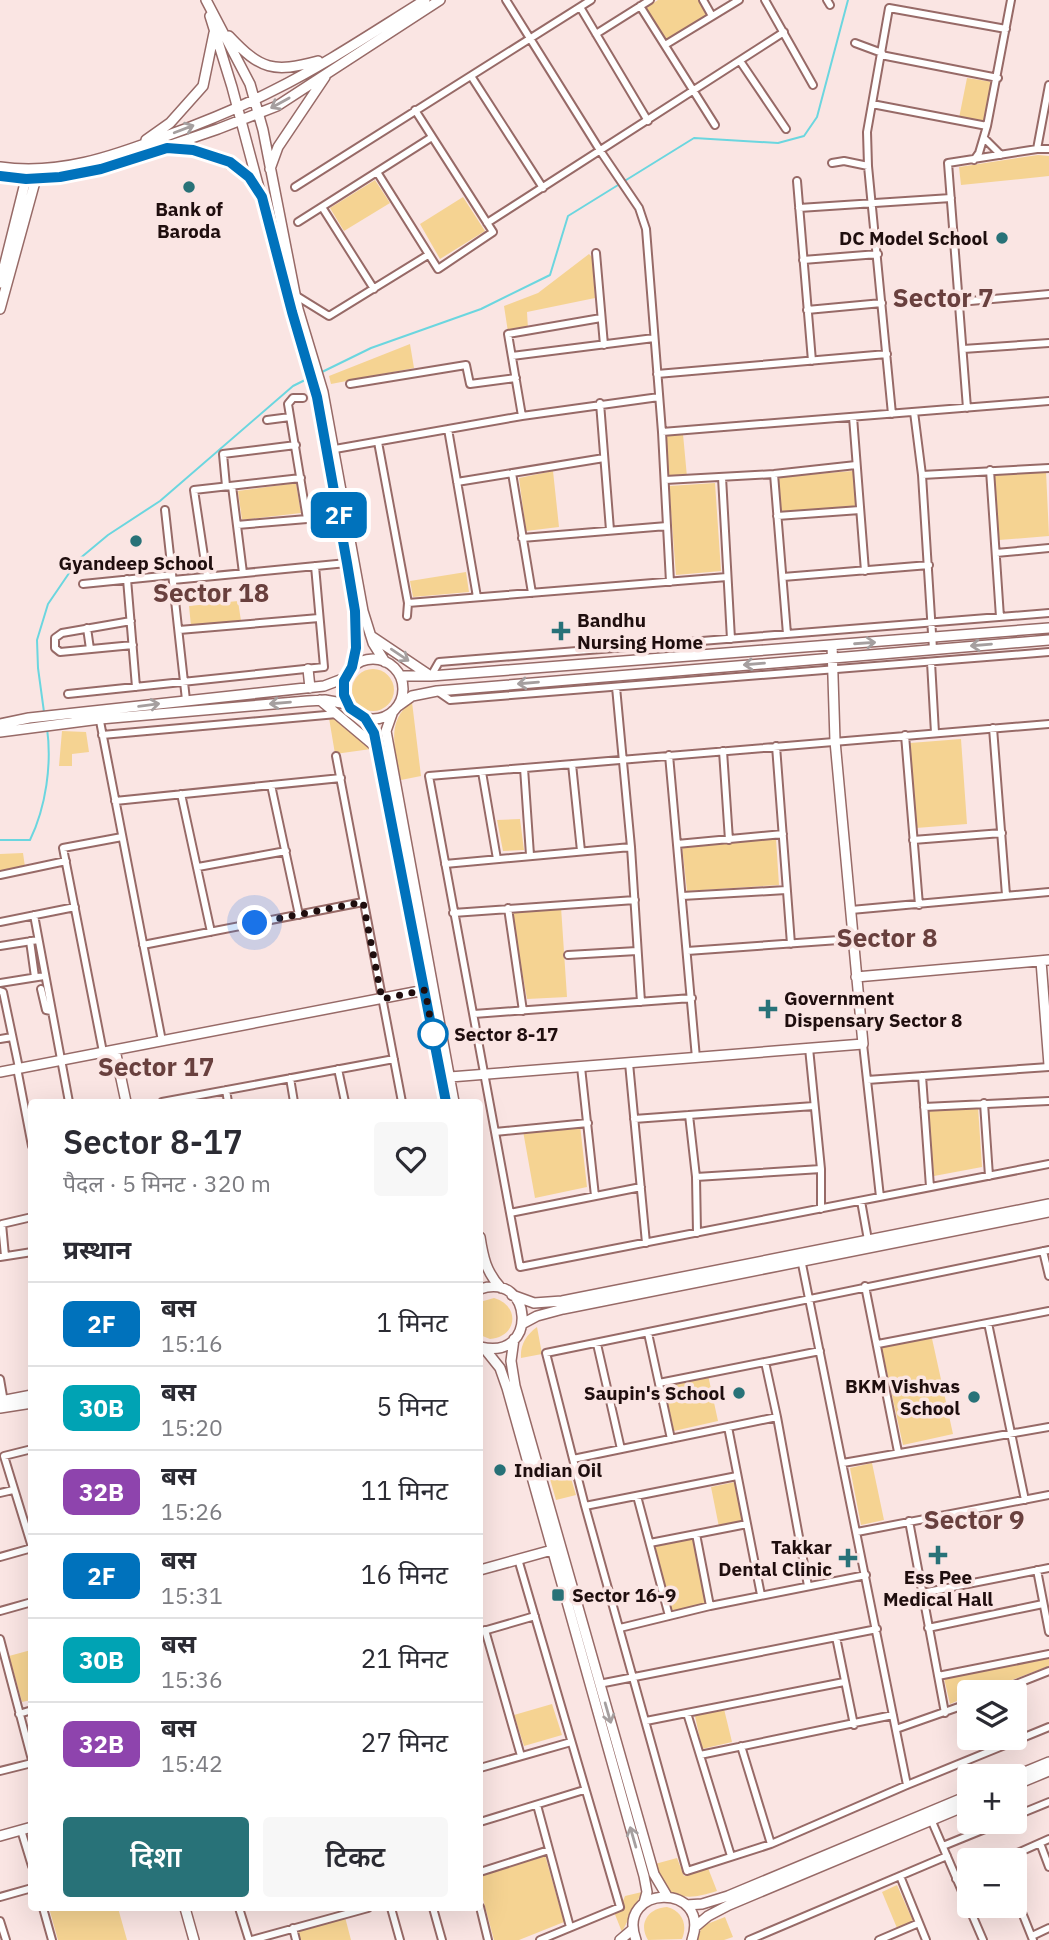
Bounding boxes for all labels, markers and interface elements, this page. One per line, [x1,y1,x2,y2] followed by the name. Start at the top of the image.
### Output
[270,97,291,110] one-way arrow
[173,122,195,135] one-way arrow
[181,179,197,195] marker: Bank of Baroda
[155,197,223,243] place label: Bank of Baroda
[839,226,988,250] place label: DC Model School
[994,230,1010,246] marker: DC Model School
[892,280,994,314] district label: Sector 7
[308,492,370,538] line badge: 2F
[325,499,353,531] text: 2F
[128,533,144,549] marker: Gyandeep School
[59,551,214,575] place label: Gyandeep School
[153,575,269,609] district label: Sector 18
[577,608,703,654] place label: Bandhu Nursing Home
[551,621,571,641] marker: Bandhu Nursing Home
[853,636,876,649] one-way arrow
[970,639,993,652] one-way arrow
[390,648,409,662] one-way arrow
[743,658,766,671] one-way arrow
[517,677,539,690] one-way arrow
[269,697,291,710] one-way arrow
[138,698,160,711] one-way arrow
[237,905,272,940] your location
[836,920,938,954] district label: Sector 8
[784,986,962,1032] place label: Government Dispensary Sector 8
[758,999,778,1019] marker: Government Dispensary Sector 8
[418,1019,448,1049] marker: Sector 8-17
[454,1022,558,1046] place label: Sector 8-17
[98,1049,214,1083] district label: Sector 17
[63,1120,243,1163] text: Sector 8-17
[374,1122,448,1196] button: heart
[63,1168,271,1198] text: पैदल · 5 मिनट · 320 m
[63,1232,131,1266] text: प्रस्थान
[161,1290,196,1324] text: बस
[376,1305,448,1339] text: 1 मिनट
[87,1308,116,1340] text: 2F
[161,1328,223,1358] text: 15:16
[161,1374,196,1408] text: बस
[845,1374,960,1420] place label: BKM Vishvas School
[584,1381,725,1405] place label: Saupin's School
[731,1385,747,1401] marker: Saupin's School
[376,1389,448,1423] text: 5 मिनट
[966,1389,982,1405] marker: BKM Vishvas School
[79,1392,124,1424] text: 30B
[161,1412,223,1442] text: 15:20
[161,1458,196,1492] text: बस
[514,1458,602,1482] place label: Indian Oil
[492,1462,508,1478] marker: Indian Oil
[361,1473,448,1507] text: 11 मिनट
[79,1476,124,1508] text: 32B
[161,1496,223,1526] text: 15:26
[923,1502,1025,1536] district label: Sector 9
[718,1535,832,1581] place label: Takkar Dental Clinic
[161,1542,196,1576] text: बस
[930,1547,946,1563] marker: Ess Pee Medical Hall
[838,1548,858,1568] marker: Takkar Dental Clinic
[361,1557,448,1591] text: 16 मिनट
[87,1560,116,1592] text: 2F
[883,1565,993,1611] place label: Ess Pee Medical Hall
[161,1580,223,1610] text: 15:31
[572,1583,676,1607] place label: Sector 16-9
[550,1587,566,1603] marker: Sector 16-9
[161,1626,196,1660] text: बस
[361,1641,448,1675] text: 21 मिनट
[79,1644,124,1676] text: 30B
[161,1664,223,1694] text: 15:36
[957,1680,1027,1918] map controls
[957,1680,1027,1750] button: layers
[602,1702,615,1724] one-way arrow
[161,1710,196,1744] text: बस
[361,1725,448,1759] text: 27 मिनट
[79,1728,124,1760] text: 32B
[161,1748,223,1778] text: 15:42
[957,1764,1027,1834] button: +
[63,1817,249,1897] button: दिशा
[263,1817,448,1897] button: टिकट
[626,1826,639,1848] one-way arrow
[957,1848,1027,1918] button: −

